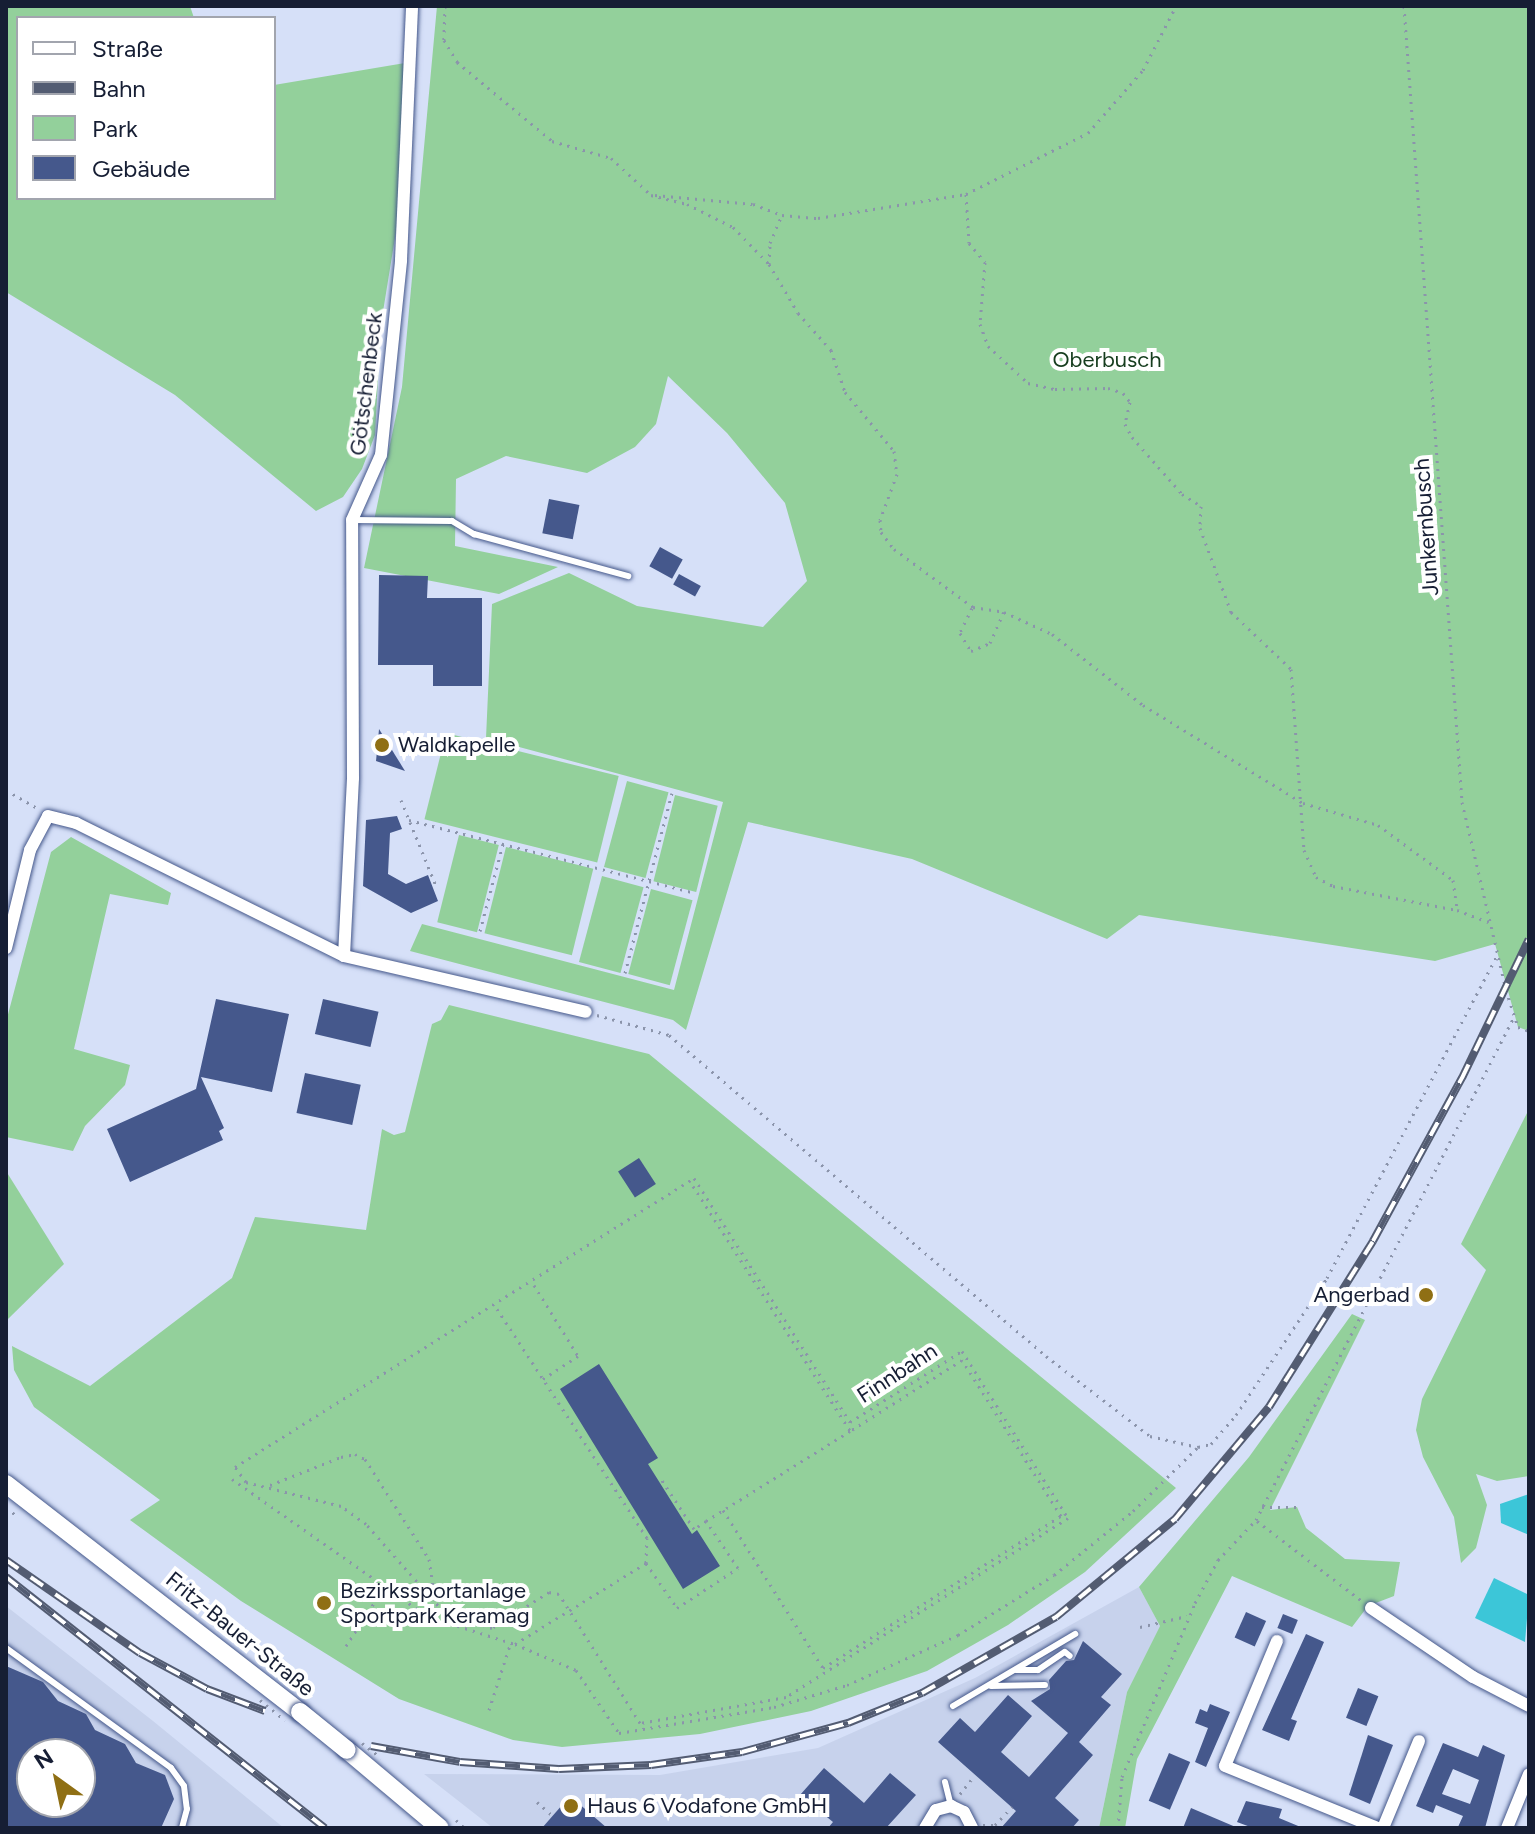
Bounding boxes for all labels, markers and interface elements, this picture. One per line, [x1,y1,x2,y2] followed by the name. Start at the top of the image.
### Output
[16,16,276,200] legend
[92,34,163,63] text: Straße
[92,74,146,103] text: Bahn
[92,114,138,143] text: Park
[92,154,190,183] text: Gebäude
[344,311,388,457] street label: Götschenbeck
[1052,347,1162,373] park label: Oberbusch
[1408,457,1444,597] street label: Junkernbusch
[398,732,516,758] place label: Waldkapelle
[373,736,391,754] marker: Waldkapelle
[1313,1282,1410,1308] place label: Angerbad
[1417,1286,1435,1304] marker: Angerbad
[852,1337,942,1409] street label: Finnbahn
[161,1566,319,1702] street label: Fritz-Bauer-Straße
[340,1577,530,1628] place label: Bezirkssportanlage Sportpark Keramag
[315,1594,333,1612] marker: Bezirkssportanlage Sportpark Keramag
[16,1738,96,1818] north arrow
[29,1743,58,1775] text: N
[587,1793,827,1819] place label: Haus 6 Vodafone GmbH
[562,1797,580,1815] marker: Haus 6 Vodafone GmbH

